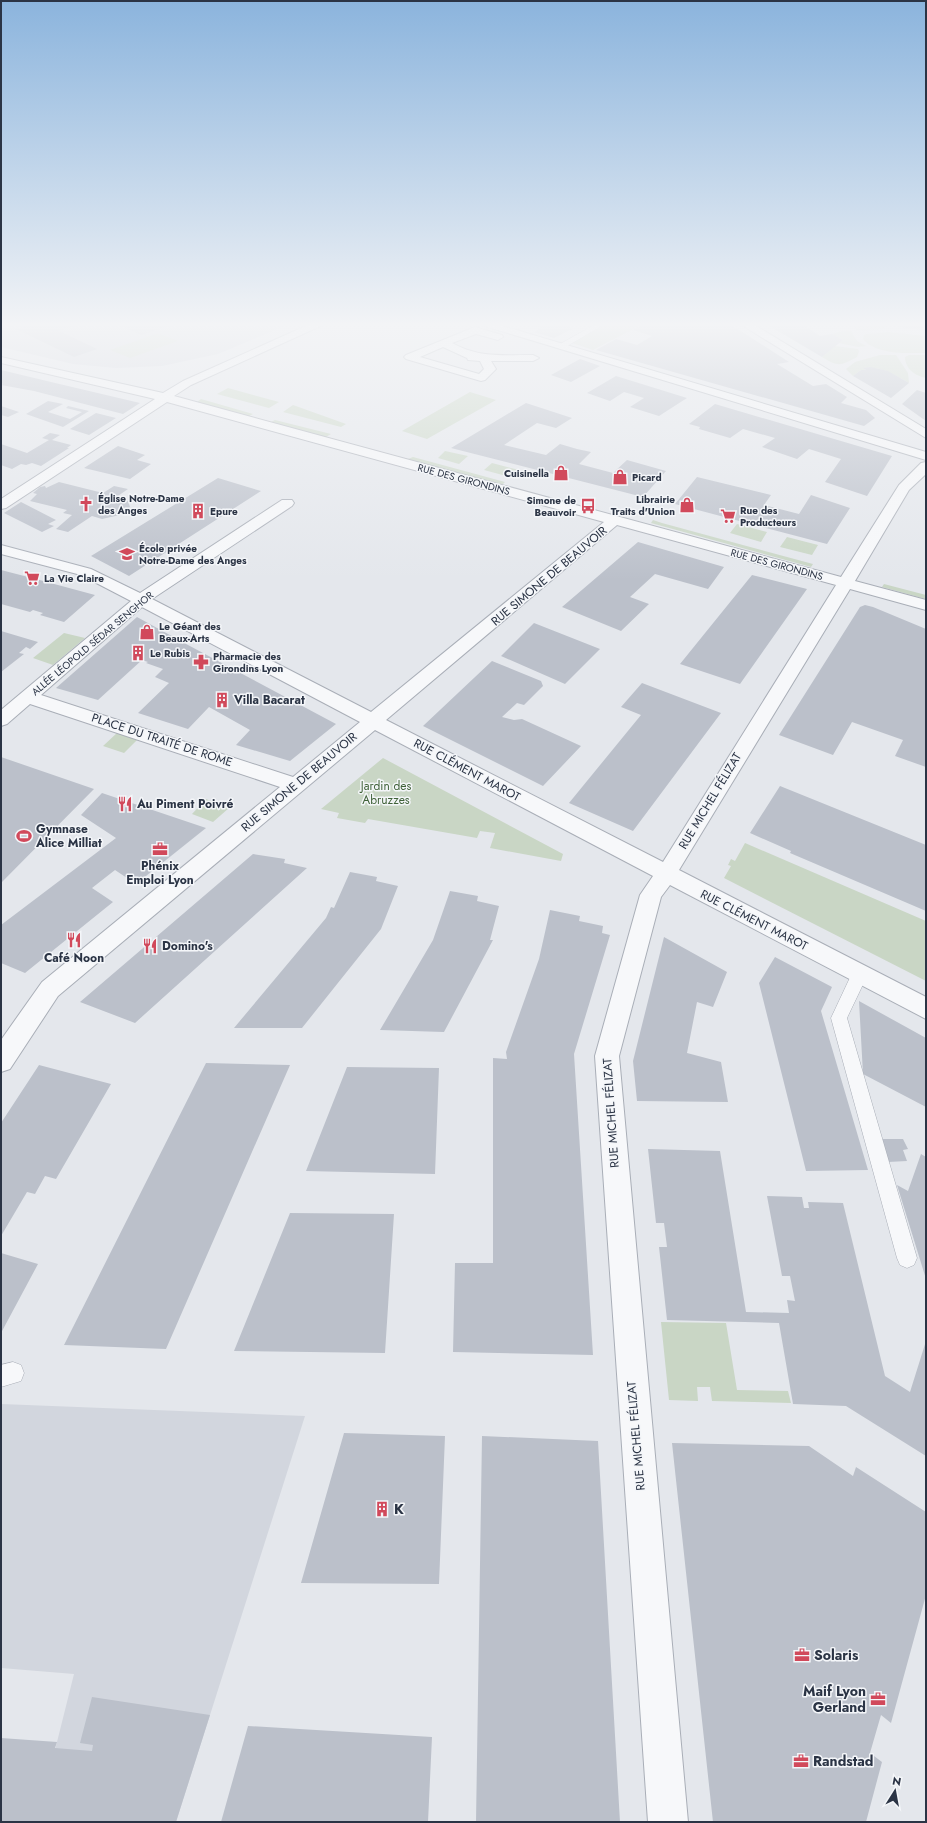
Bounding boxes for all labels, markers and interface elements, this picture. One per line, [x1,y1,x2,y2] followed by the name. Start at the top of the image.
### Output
[416,460,512,499] street label: RUE DES GIRONDINS
[552,464,570,482] shop icon: Cuisinella
[504,466,549,481] place label: Cuisinella
[611,468,629,486] shop icon: Picard
[632,470,662,485] place label: Picard
[98,491,185,518] place label: Église Notre-Dame des Anges
[611,492,675,519] place label: Librairie Traits d'Union
[527,493,577,520] place label: Simone de Beauvoir
[77,495,95,513] church icon: Église Notre-Dame des Anges
[678,496,696,514] shop icon: Librairie Traits d'Union
[579,497,597,515] bus stop icon: Simone de Beauvoir
[189,502,207,520] building icon: Epure
[740,503,797,530] place label: Rue des Producteurs
[210,504,238,519] place label: Epure
[719,507,737,525] supermarket icon: Rue des Producteurs
[487,522,611,630] street label: RUE SIMONE DE BEAUVOIR
[139,541,247,568] place label: École privée Notre-Dame des Anges
[118,545,136,563] school or university icon: École privée Notre-Dame des Anges
[729,545,825,584] street label: RUE DES GIRONDINS
[23,569,41,587] supermarket icon: La Vie Claire
[44,571,104,586] place label: La Vie Claire
[28,588,157,699] street label: ALLÉE LÉOPOLD SÉDAR SENGHOR
[159,619,221,646] place label: Le Géant des Beaux-Arts
[138,623,156,641] shop icon: Le Géant des Beaux-Arts
[129,644,147,662] building icon: Le Rubis
[150,646,190,661] place label: Le Rubis
[213,649,283,676] place label: Pharmacie des Girondins Lyon
[192,653,210,671] pharmacy icon: Pharmacie des Girondins Lyon
[213,691,231,709] building icon: Villa Bacarat
[233,691,305,709] place label: Villa Bacarat
[89,709,235,771] street label: PLACE DU TRAITÉ DE ROME
[237,728,361,836] street label: RUE SIMONE DE BEAUVOIR
[410,734,524,806] street label: RUE CLÉMENT MAROT
[674,749,746,853] street label: RUE MICHEL FÉLIZAT
[359,777,411,809] park label: Jardin des Abruzzes
[116,795,134,813] restaurant icon: Au Piment Poivré
[136,795,233,813] place label: Au Piment Poivré
[35,820,102,852] place label: Gymnase Alice Milliat
[15,827,33,845] sports icon: Gymnase Alice Milliat
[151,840,169,858] office icon: Phénix Emploi Lyon
[126,857,194,889] place label: Phénix Emploi Lyon
[697,885,811,955] street label: RUE CLÉMENT MAROT
[65,931,83,949] restaurant icon: Café Noon
[141,937,159,955] restaurant icon: Domino's
[162,937,213,955] place label: Domino's
[44,949,104,967] place label: Café Noon
[598,1057,624,1168] street label: RUE MICHEL FÉLIZAT
[622,1380,650,1491] street label: RUE MICHEL FÉLIZAT
[394,1499,404,1519] place label: K
[373,1500,391,1518] building icon: K
[814,1645,859,1665] place label: Solaris
[793,1646,811,1664] office icon: Solaris
[803,1681,866,1717] place label: Maif Lyon Gerland
[869,1690,887,1708] office icon: Maif Lyon Gerland
[813,1751,873,1771] place label: Randstad
[792,1752,810,1770] office icon: Randstad
[875,1771,915,1811] north arrow
[891,1772,903,1790] text: N

